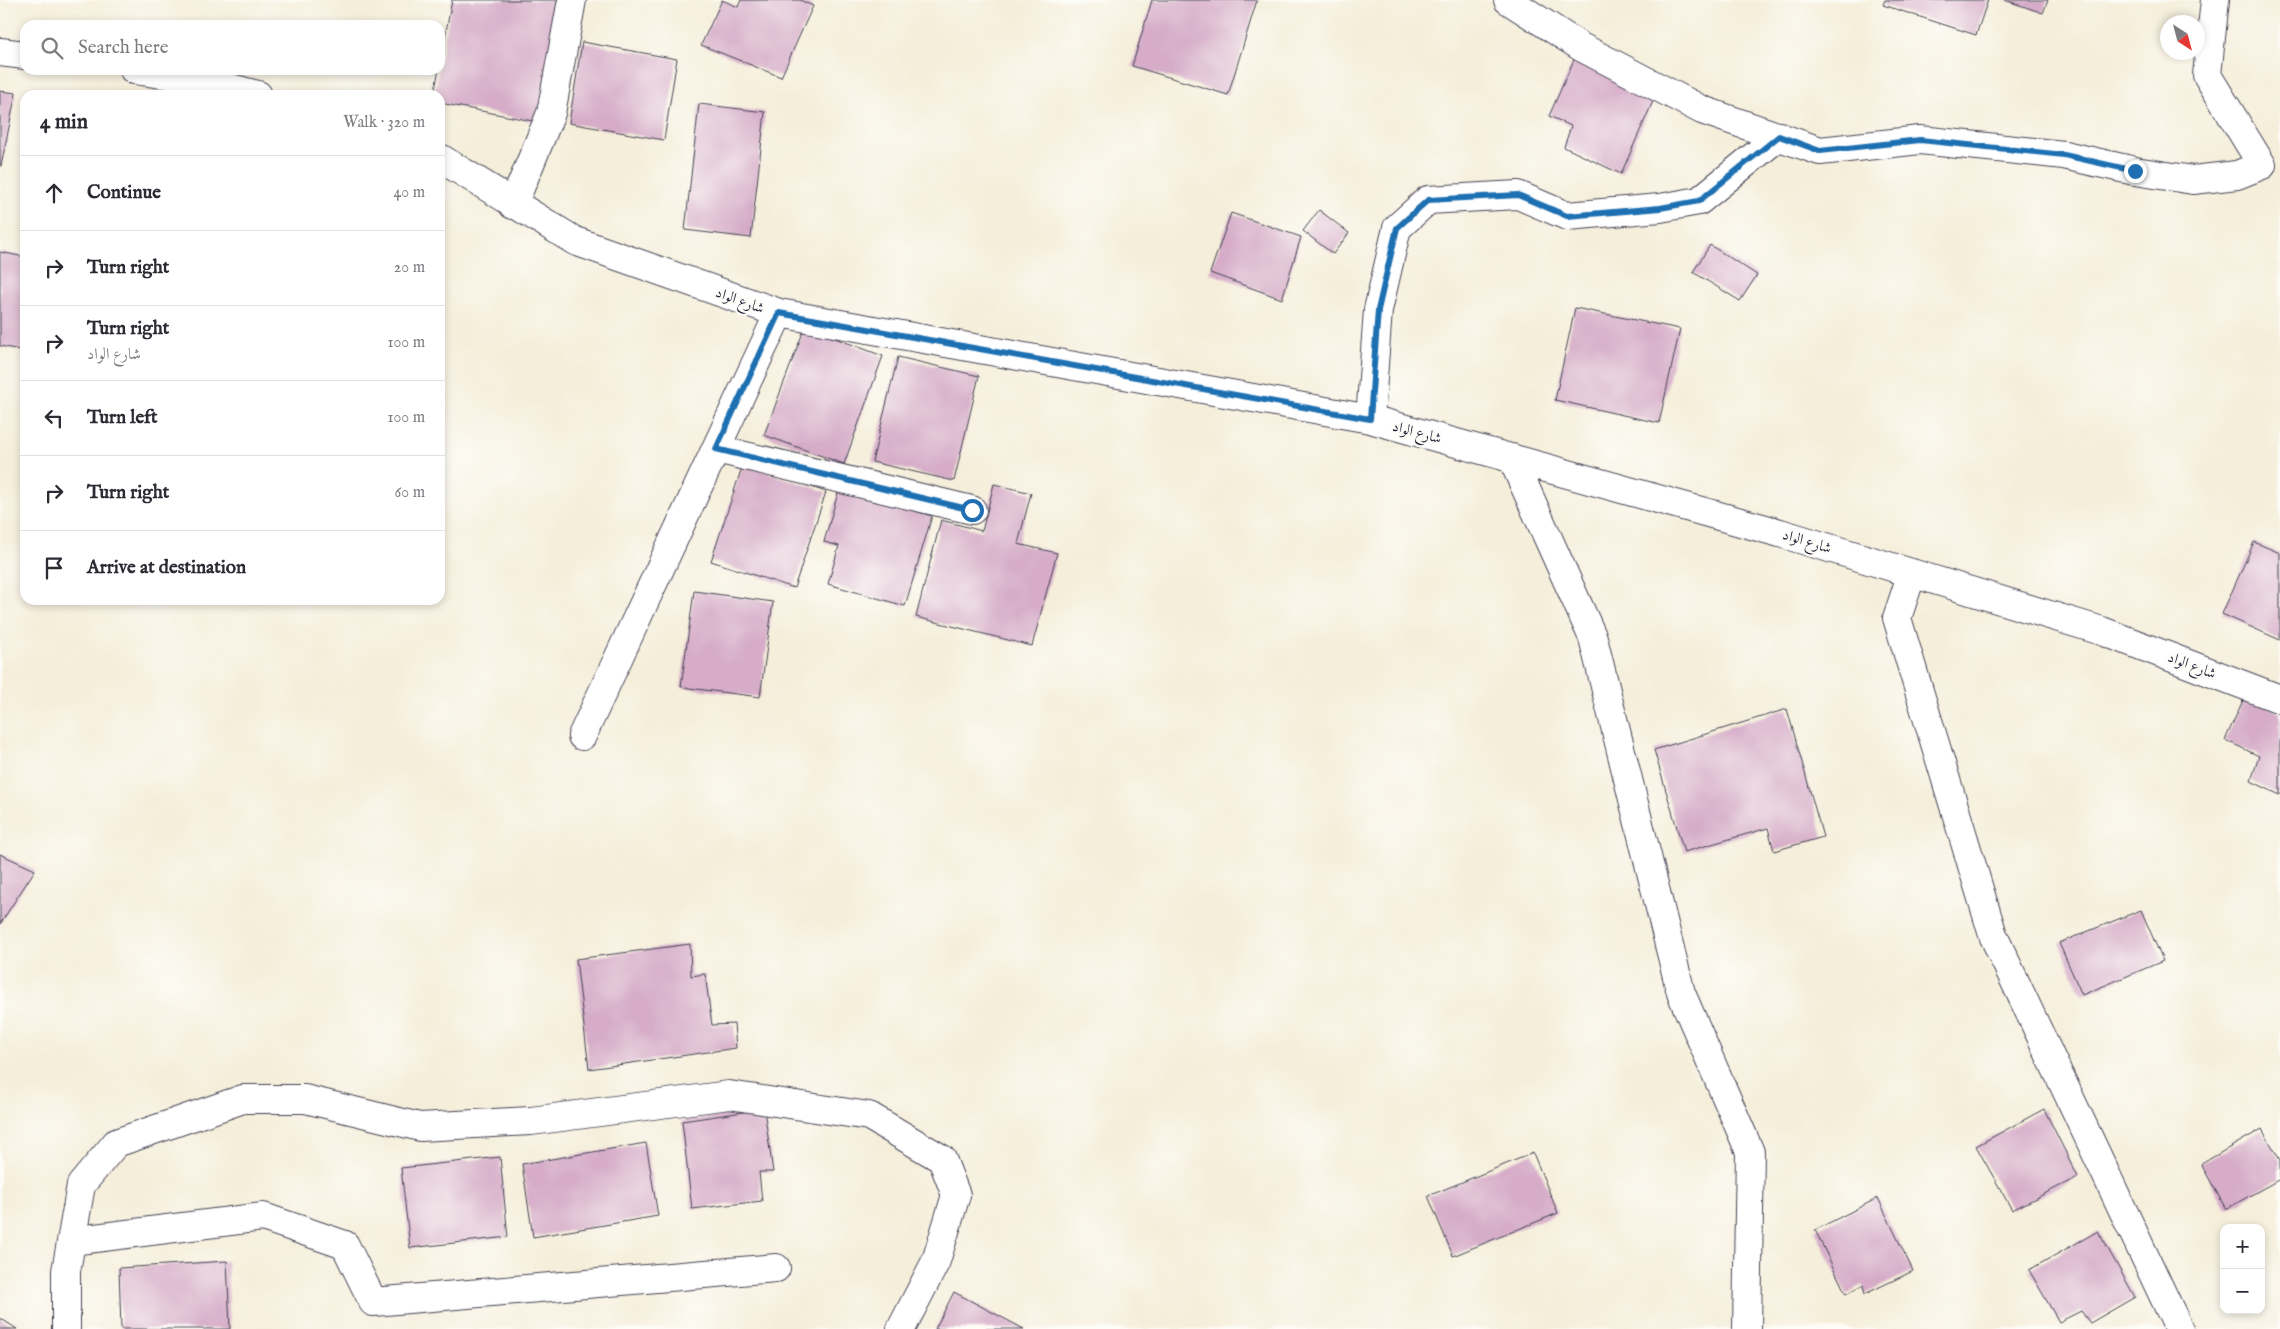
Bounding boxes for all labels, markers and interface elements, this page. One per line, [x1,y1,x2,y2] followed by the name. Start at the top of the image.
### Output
[2160,15,2205,60] north arrow
[20,20,445,75] search box
[38,34,66,62] icon: search
[78,36,169,60] text: Search here
[40,109,88,136] text: 4 min
[343,113,425,133] text: Walk · 320 m
[2124,160,2147,183] route end
[40,179,68,207] icon: ahead
[87,181,161,205] text: Continue
[393,183,425,203] text: 40 m
[40,254,68,282] icon: right
[87,256,169,280] text: Turn right
[394,258,425,278] text: 20 m
[712,283,767,321] street label: شارع الواد
[87,317,169,341] text: Turn right
[40,329,68,357] icon: right
[388,333,425,353] text: 100 m
[87,345,141,365] text: شارع الواد
[40,404,68,432] icon: left
[87,406,158,430] text: Turn left
[388,408,425,428] text: 100 m
[1389,417,1444,451] street label: شارع الواد
[40,479,68,507] icon: right
[87,481,169,505] text: Turn right
[395,483,425,503] text: 60 m
[961,499,984,522] route start
[1779,525,1834,561] street label: شارع الواد
[40,554,68,582] icon: arrive
[87,556,246,580] text: Arrive at destination
[2164,648,2219,686] street label: شارع الواد
[2220,1224,2265,1314] map controls
[2220,1224,2265,1269] button: +
[2220,1269,2265,1314] button: −

